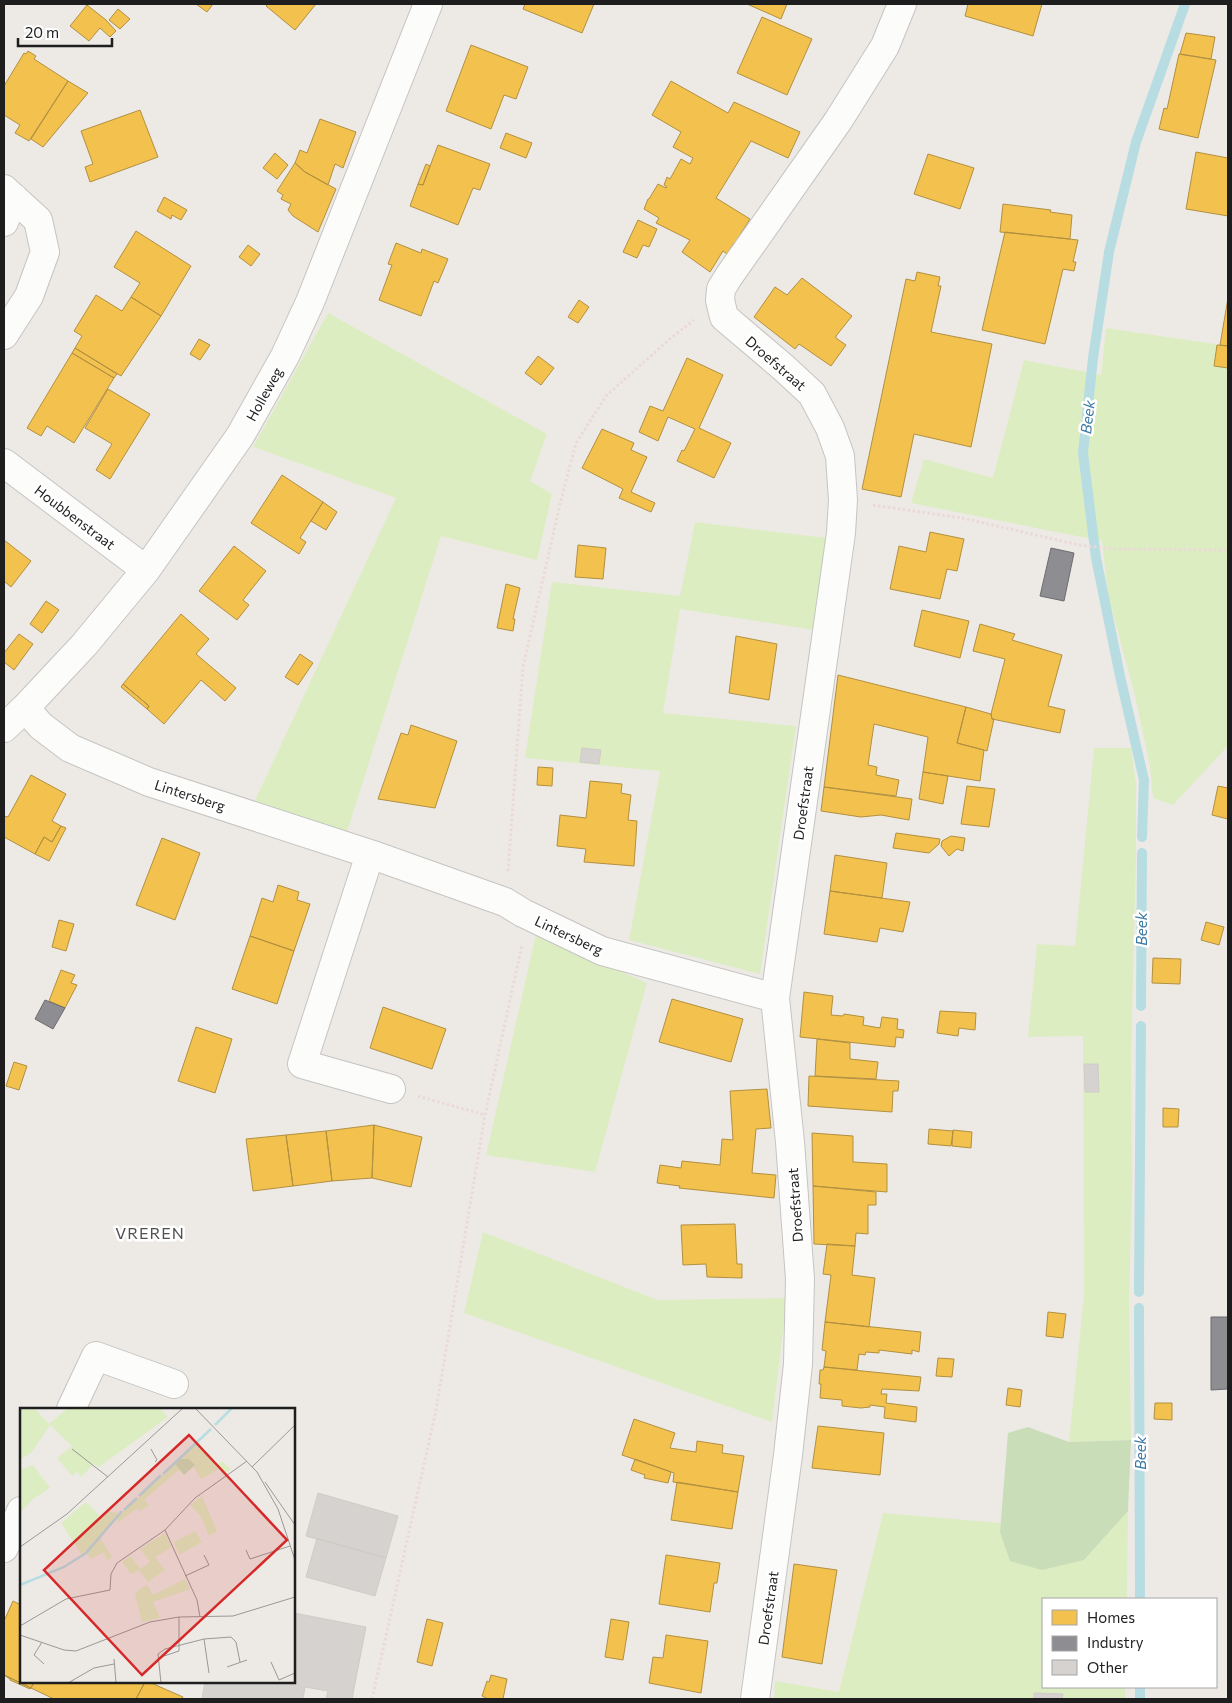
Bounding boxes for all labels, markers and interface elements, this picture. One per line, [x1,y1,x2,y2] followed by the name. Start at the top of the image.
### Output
[18,15,111,47] scale bar
[25,23,59,41] text: 20 m
[742,332,810,394] street label: Droefstraat
[242,364,286,424] street label: Holleweg
[1076,398,1098,435] water label: Beek
[31,481,119,553] street label: Houbbenstraat
[789,765,817,841] street label: Droefstraat
[153,776,228,815] street label: Lintersberg
[1132,911,1150,946] water label: Beek
[532,912,606,958] street label: Lintersberg
[784,1167,806,1243] street label: Droefstraat
[115,1223,185,1242] district label: VREREN
[20,1408,295,1683] inset map
[1131,1435,1149,1470] water label: Beek
[754,1570,782,1646] street label: Droefstraat
[1042,1598,1217,1688] legend
[1087,1608,1135,1626] text: Homes
[1087,1633,1144,1651] text: Industry
[1087,1658,1128,1676] text: Other

